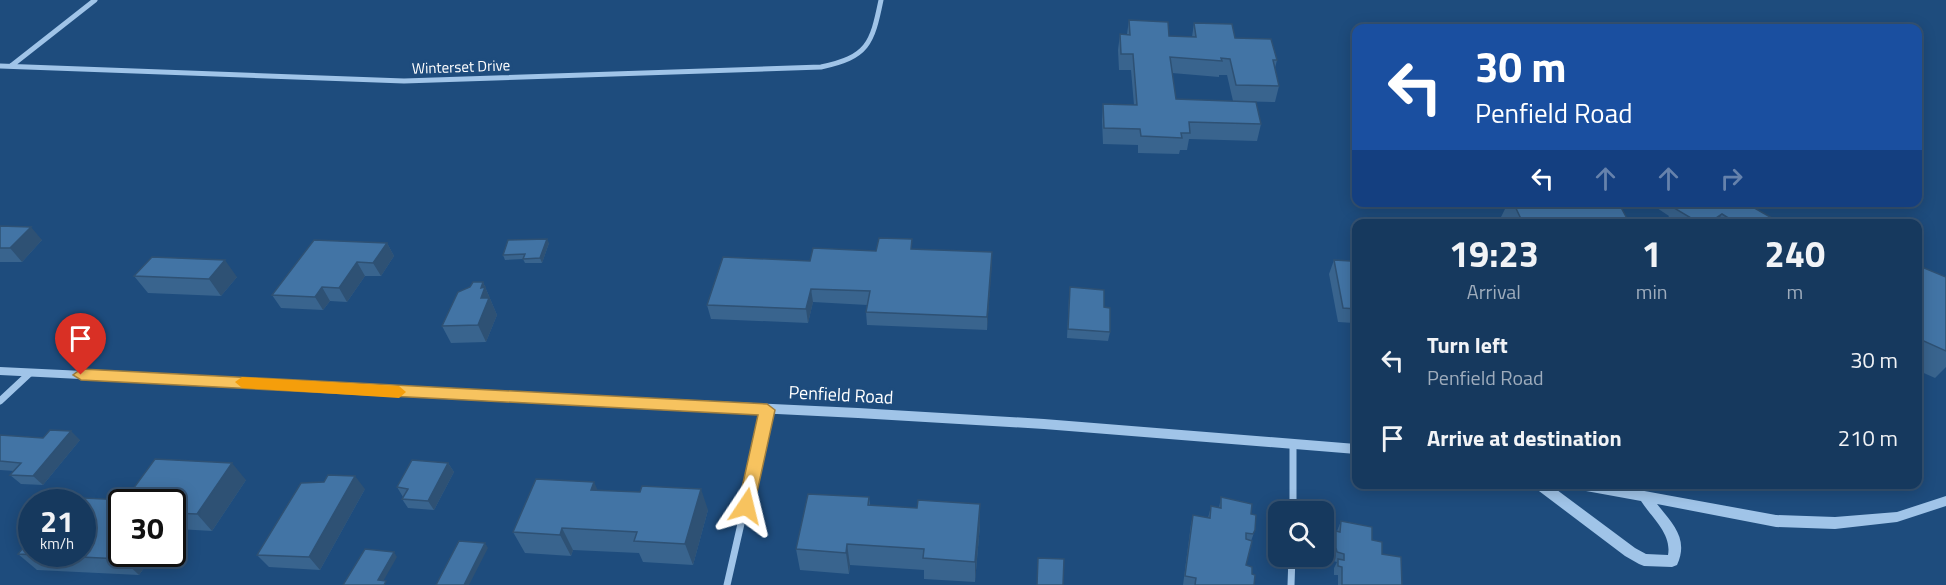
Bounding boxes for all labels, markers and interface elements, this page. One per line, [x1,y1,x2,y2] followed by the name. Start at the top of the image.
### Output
[1475,34,1567,98] text: 30 m
[1376,48,1454,126] icon: left
[411,53,511,80] street label: Winterset Drive
[1475,92,1632,133] text: Penfield Road
[1526,162,1559,195] icon: left
[1589,162,1622,195] icon: ahead
[1652,162,1685,195] icon: ahead
[1715,162,1748,195] icon: right
[1449,226,1539,281] text: 19:23
[1642,226,1662,281] text: 1
[1765,226,1825,281] text: 240
[1467,276,1521,307] text: Arrival
[1636,276,1668,307] text: min
[1786,276,1803,307] text: m
[55,313,106,375] pin
[64,322,97,355] icon: arrive
[1427,328,1508,362] text: Turn left
[1850,343,1898,377] text: 30 m
[1376,344,1409,377] icon: left
[1427,362,1544,393] text: Penfield Road
[788,378,894,411] street label: Penfield Road
[1427,421,1622,455] text: Arrive at destination
[1838,421,1898,455] text: 210 m
[1376,422,1409,455] icon: arrive
[714,474,778,538] position arrow
[108,489,186,567] speed limit sign: 30
[40,498,74,544] text: 21
[1268,501,1334,567] map controls
[1268,501,1334,567] button: search
[40,532,74,555] text: km/h

